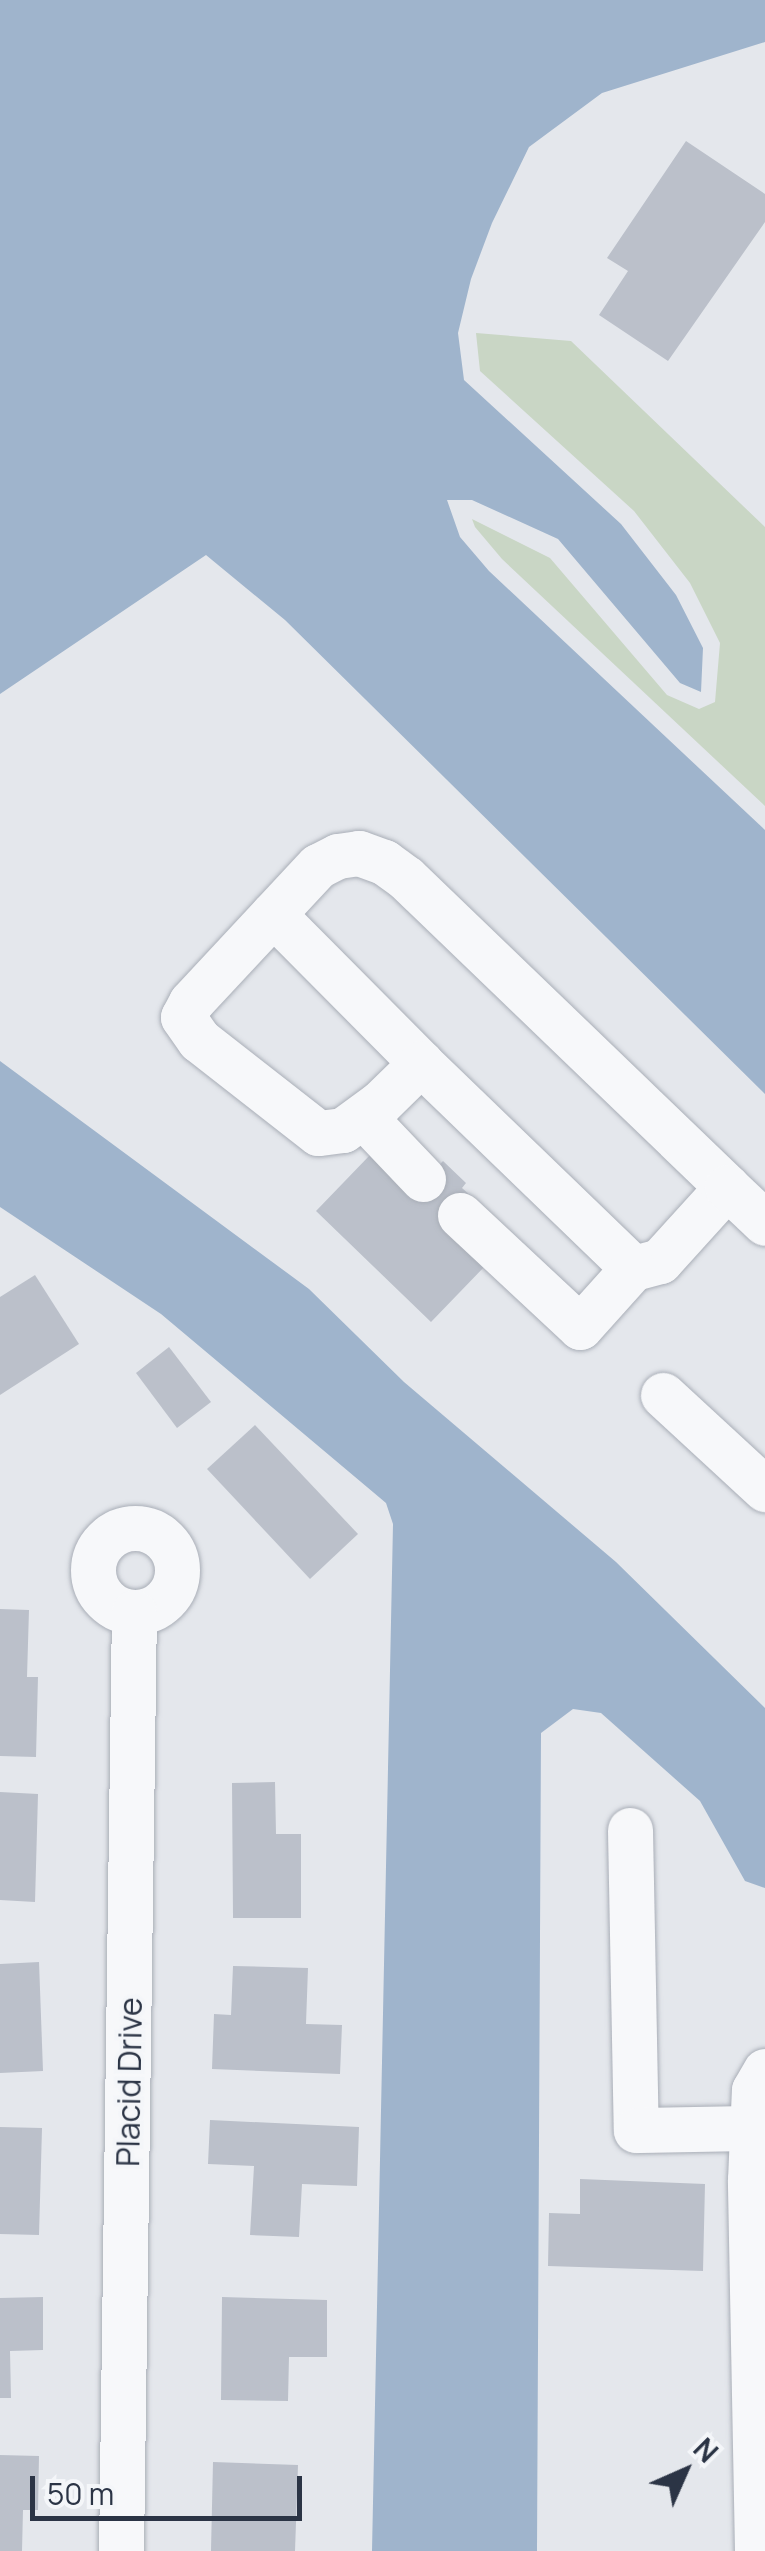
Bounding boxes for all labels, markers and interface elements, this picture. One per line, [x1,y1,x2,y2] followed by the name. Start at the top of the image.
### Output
[108,1997,150,2167] street label: Placid Drive
[635,2421,735,2521] north arrow
[686,2429,727,2470] text: N
[35,2456,308,2518] scale bar
[47,2473,114,2514] text: 50 m

